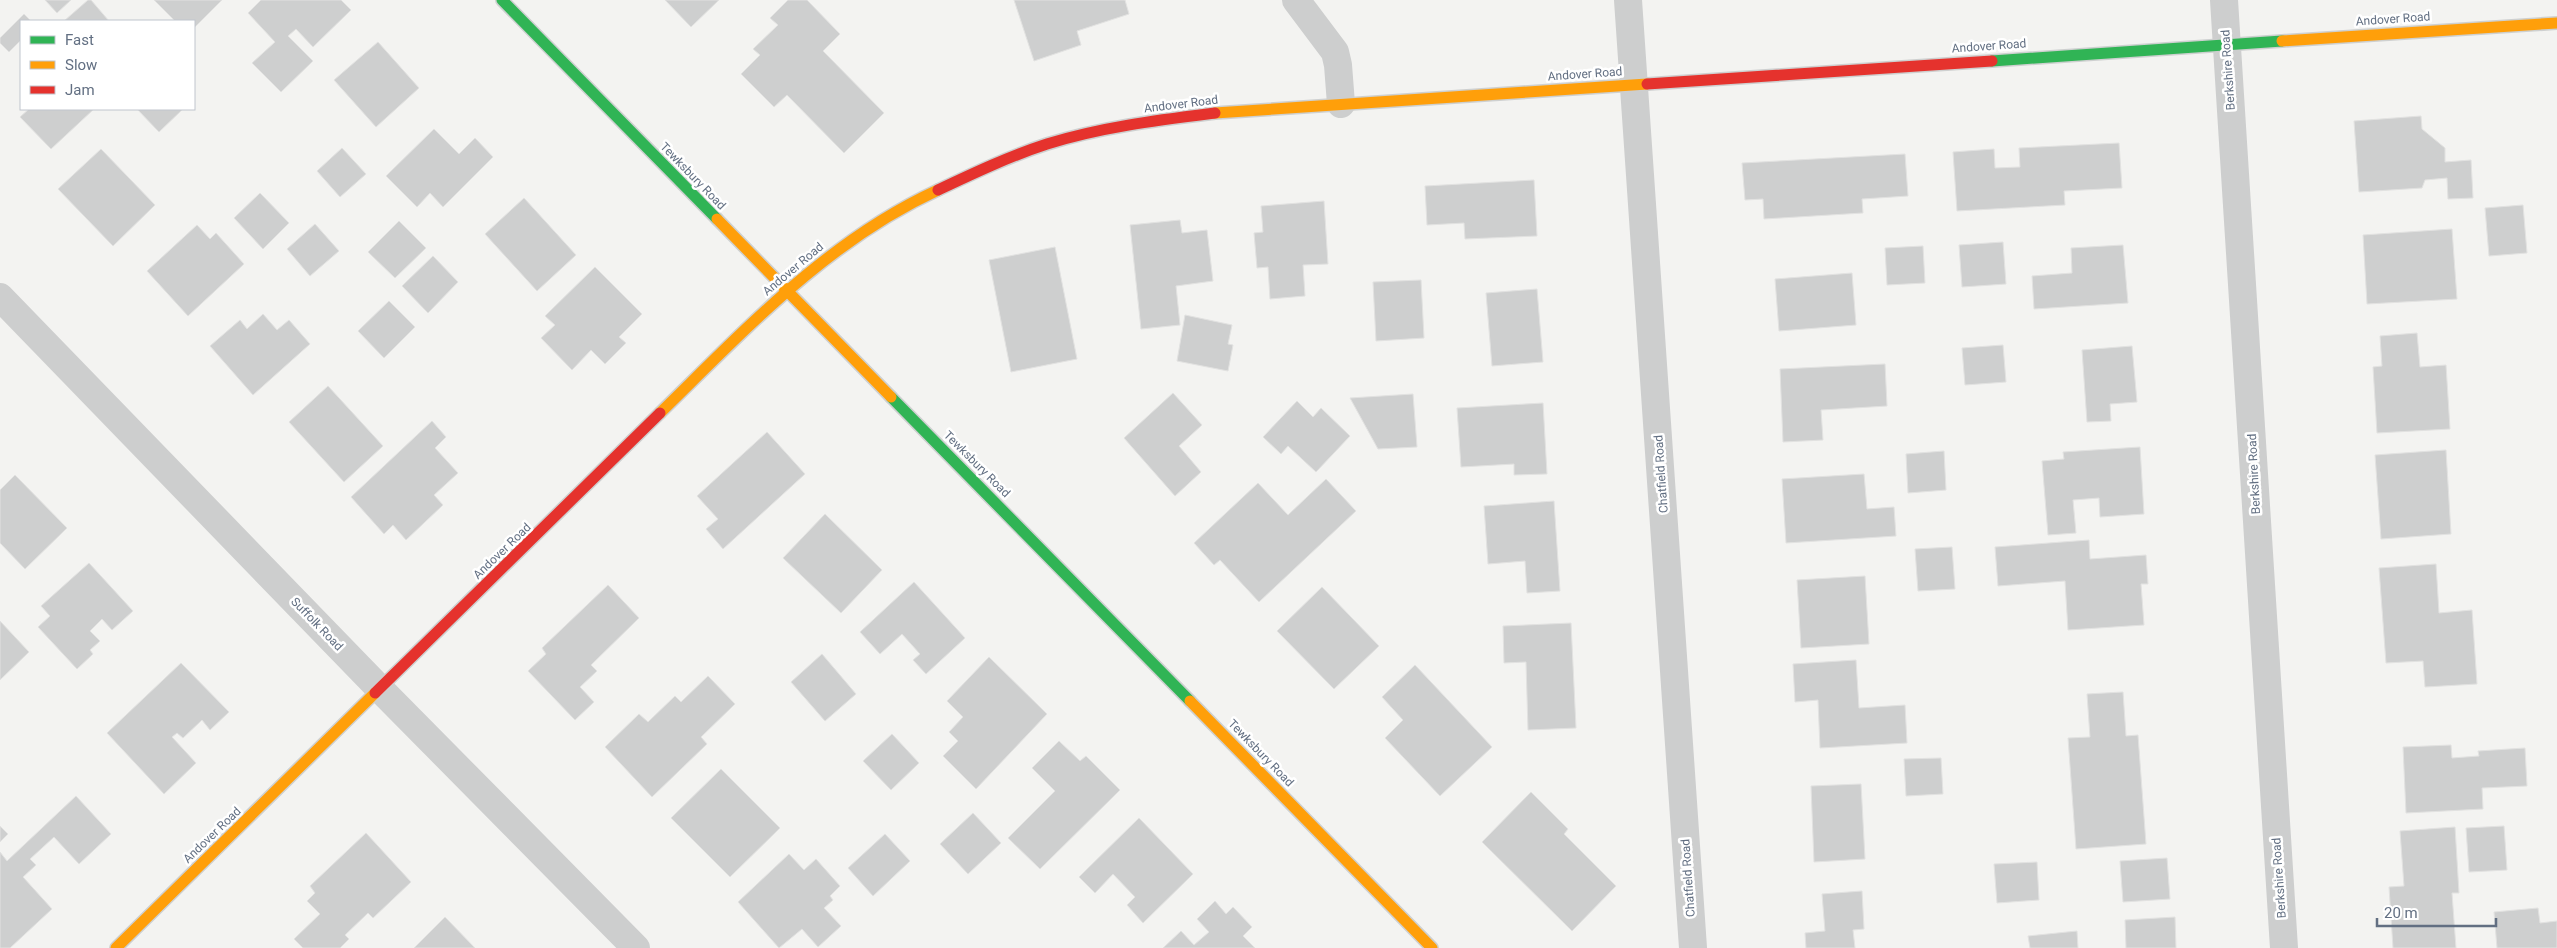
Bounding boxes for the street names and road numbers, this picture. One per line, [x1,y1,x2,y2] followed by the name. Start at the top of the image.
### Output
[2355,9,2431,29] street label: Andover Road
[2218,29,2238,111] street label: Berkshire Road
[1951,36,2027,56] street label: Andover Road
[1547,64,1623,84] street label: Andover Road
[1143,93,1219,115] street label: Andover Road
[657,140,729,212] street label: Tewksbury Road
[760,240,826,298] street label: Andover Road
[941,428,1013,500] street label: Tewksbury Road
[2245,433,2263,515] street label: Berkshire Road
[1651,435,1671,513] street label: Chatfield Road
[470,520,534,582] street label: Andover Road
[288,595,346,653] street label: Suffolk Road
[1225,717,1297,789] street label: Tewksbury Road
[180,804,244,866] street label: Andover Road
[2269,837,2289,919] street label: Berkshire Road
[1678,839,1698,917] street label: Chatfield Road

